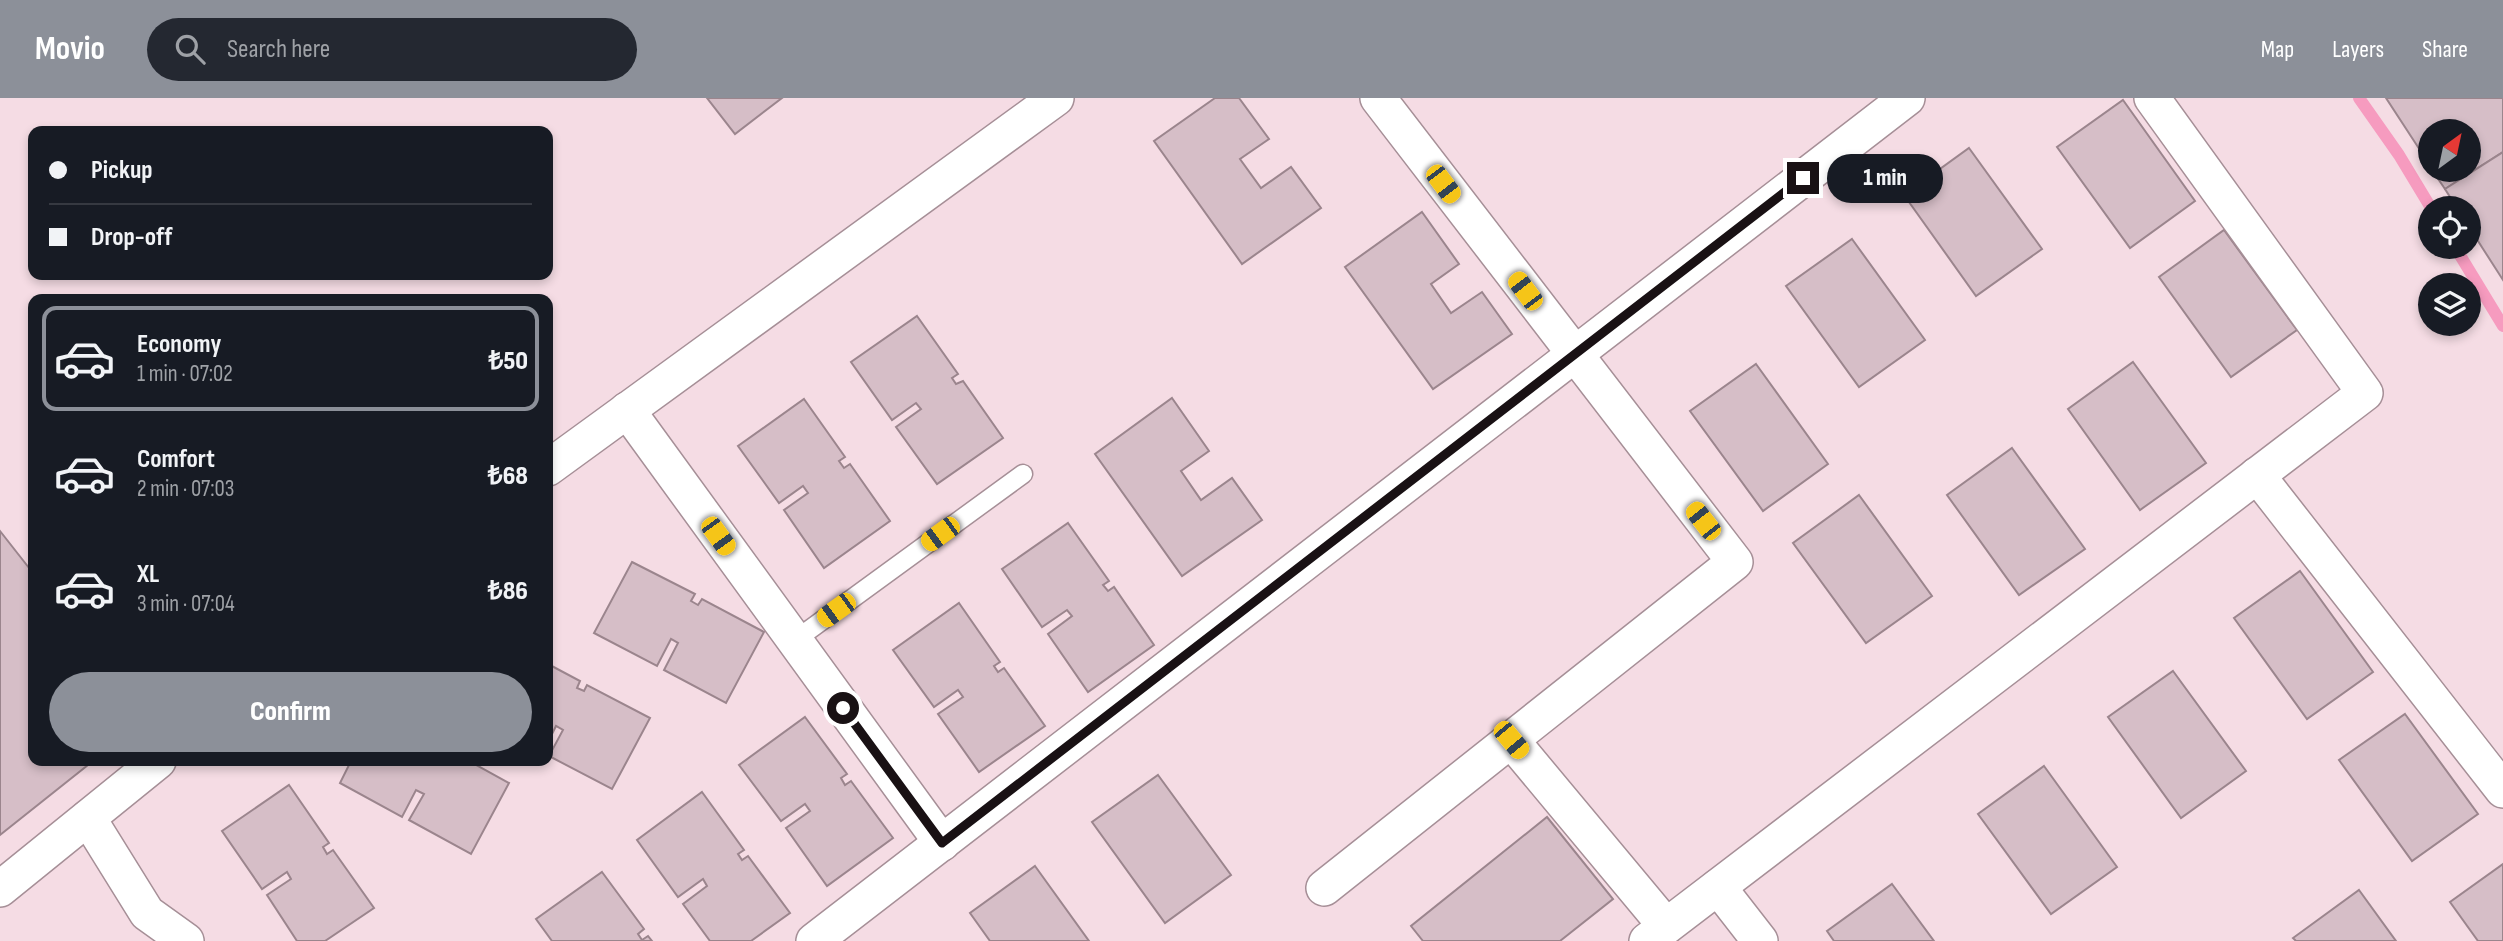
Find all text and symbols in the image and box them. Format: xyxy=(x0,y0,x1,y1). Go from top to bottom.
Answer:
search box xyxy=(147,18,637,81)
text: Movio xyxy=(35,29,105,69)
icon: search xyxy=(171,30,209,68)
text: Search here xyxy=(227,34,330,65)
text: Map xyxy=(2261,35,2294,64)
text: Layers xyxy=(2332,35,2384,64)
text: Share xyxy=(2422,35,2468,64)
north arrow xyxy=(2418,119,2482,182)
map controls xyxy=(2418,119,2481,336)
callout: 1 min xyxy=(1828,154,1943,202)
text: Pickup xyxy=(91,155,153,186)
car xyxy=(1422,161,1465,207)
route end xyxy=(1787,162,1819,194)
text: 1 min xyxy=(1863,164,1907,192)
button: locate xyxy=(2418,196,2481,259)
text: Drop-off xyxy=(91,222,172,253)
car xyxy=(1504,268,1547,314)
button: layers xyxy=(2418,273,2481,336)
icon: car xyxy=(53,327,116,390)
text: Economy xyxy=(137,329,221,360)
text: ₺50 xyxy=(489,346,528,377)
text: 1 min · 07:02 xyxy=(137,360,233,388)
icon: car xyxy=(53,442,116,505)
text: Comfort xyxy=(137,444,215,475)
text: ₺68 xyxy=(488,461,528,492)
text: 2 min · 07:03 xyxy=(137,475,234,503)
car xyxy=(1682,498,1725,544)
car xyxy=(698,513,739,559)
car xyxy=(917,513,964,555)
icon: car xyxy=(53,557,116,620)
text: XL xyxy=(137,559,159,590)
text: ₺86 xyxy=(488,576,528,607)
car xyxy=(813,589,860,631)
text: 3 min · 07:04 xyxy=(137,590,235,618)
button: Confirm xyxy=(49,672,532,752)
route start xyxy=(827,692,859,724)
car xyxy=(1490,717,1533,763)

